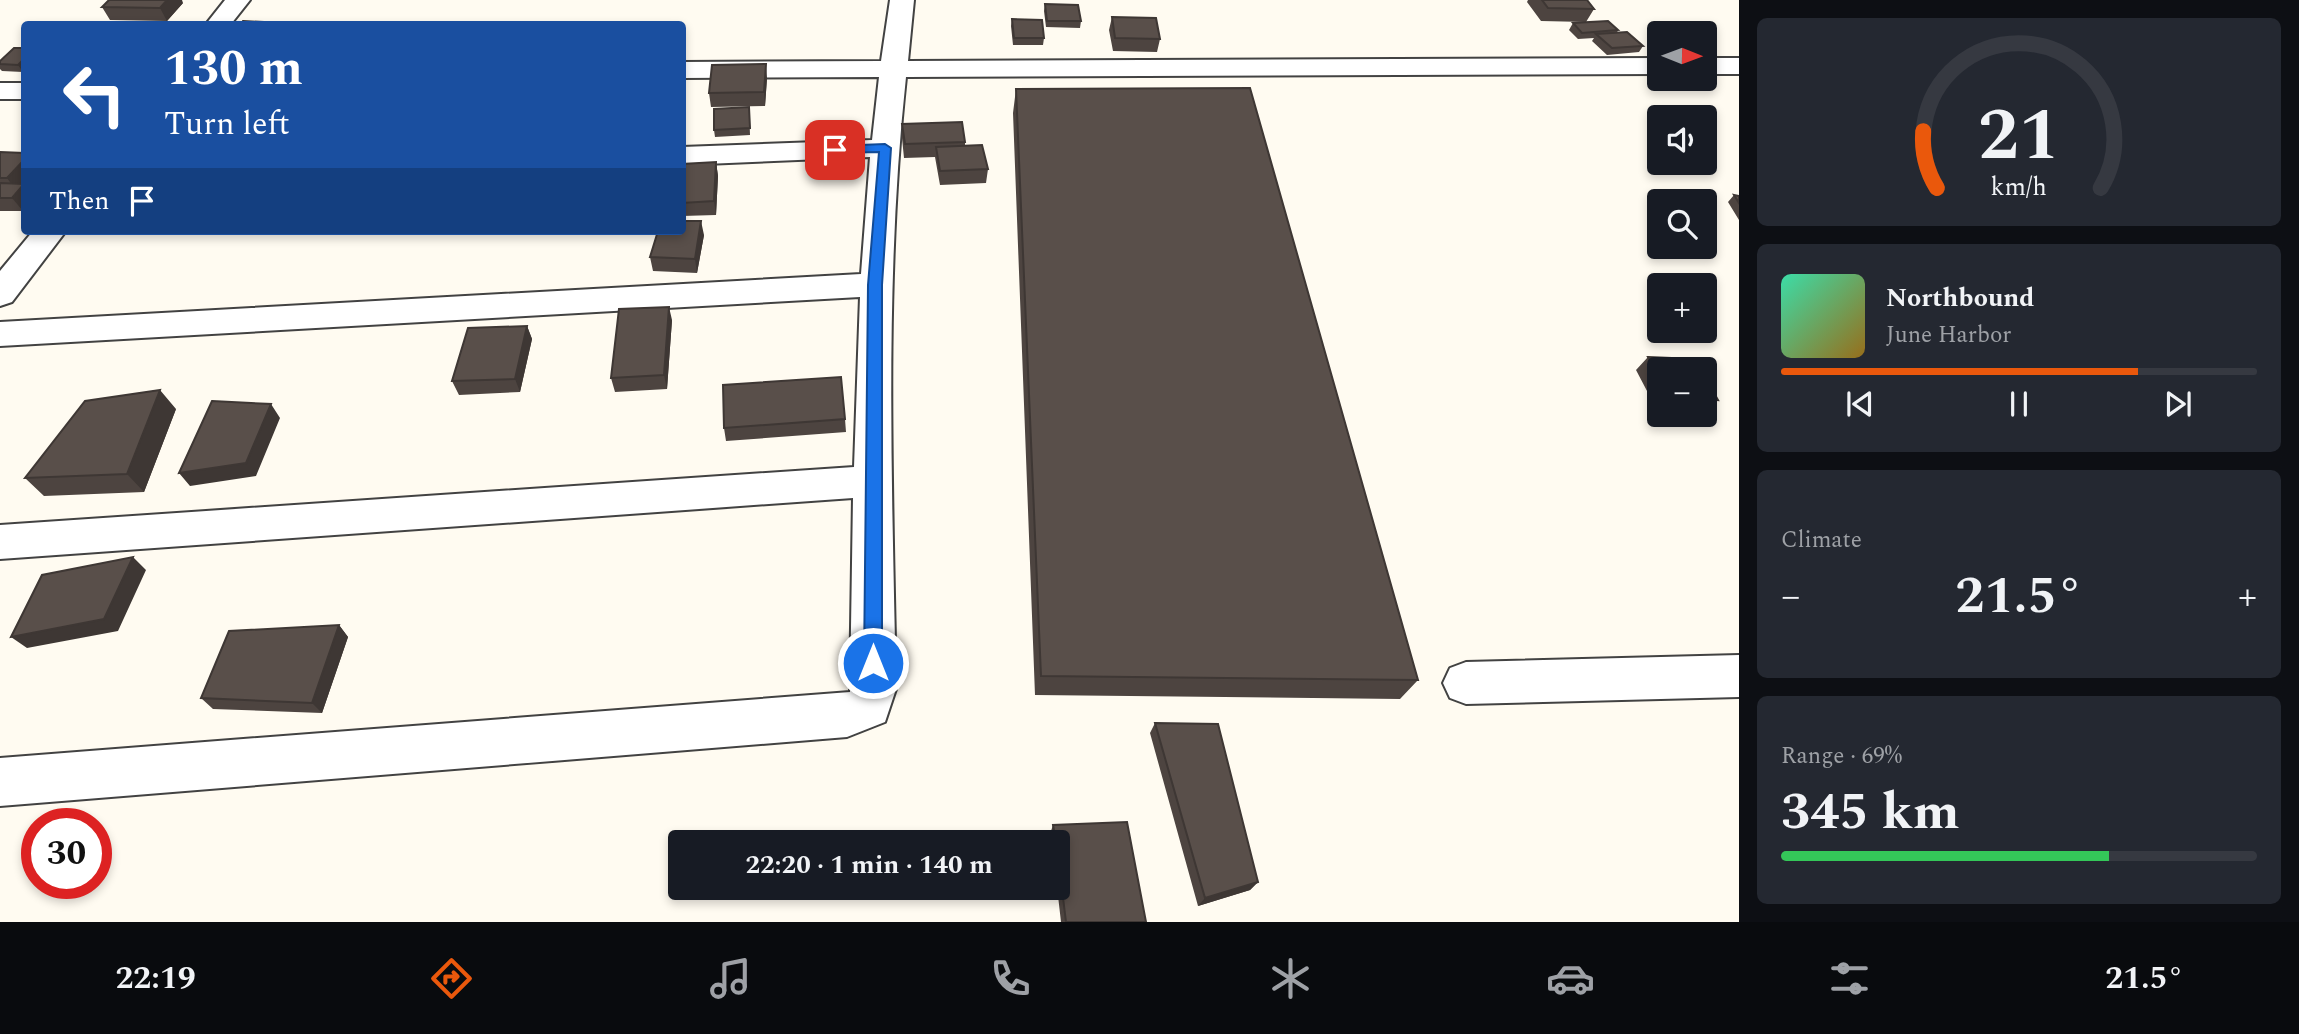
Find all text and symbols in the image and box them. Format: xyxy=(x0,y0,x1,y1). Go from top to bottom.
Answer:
north arrow xyxy=(1647,21,1717,91)
map controls xyxy=(1647,21,1717,427)
text: 130 m xyxy=(164,32,303,107)
icon: left xyxy=(49,49,140,140)
text: 21 xyxy=(1978,81,2060,192)
text: Turn left xyxy=(164,100,290,149)
button: sound xyxy=(1647,105,1717,175)
pin xyxy=(805,120,865,180)
icon: arrive xyxy=(816,131,854,169)
text: km/h xyxy=(1991,169,2047,207)
text: Then xyxy=(49,181,109,221)
icon: arrive xyxy=(123,182,161,220)
button: search xyxy=(1647,189,1717,259)
button: + xyxy=(1647,273,1717,343)
text: Northbound xyxy=(1886,278,2034,318)
text: June Harbor xyxy=(1886,318,2011,353)
button: − xyxy=(1647,357,1717,427)
icon: previous xyxy=(1841,385,1879,423)
icon: pause xyxy=(2000,385,2038,423)
icon: next xyxy=(2159,385,2197,423)
text: Climate xyxy=(1781,523,1862,558)
text: 21.5° xyxy=(1955,557,2083,636)
text: − xyxy=(1781,568,1800,626)
text: + xyxy=(2238,568,2257,626)
position arrow xyxy=(836,626,910,700)
text: Range · 69% xyxy=(1781,739,1902,774)
text: 345 km xyxy=(1781,773,1960,852)
speed limit sign: 30 xyxy=(21,808,112,899)
text: 22:20 · 1 min · 140 m xyxy=(745,845,993,885)
text: 22:19 xyxy=(115,954,196,1003)
icon: directions xyxy=(427,954,476,1003)
icon: music xyxy=(706,954,755,1003)
icon: phone xyxy=(986,954,1035,1003)
icon: climate xyxy=(1266,954,1315,1003)
icon: car xyxy=(1546,954,1595,1003)
icon: filters xyxy=(1825,954,1874,1003)
text: 21.5° xyxy=(2105,954,2184,1003)

